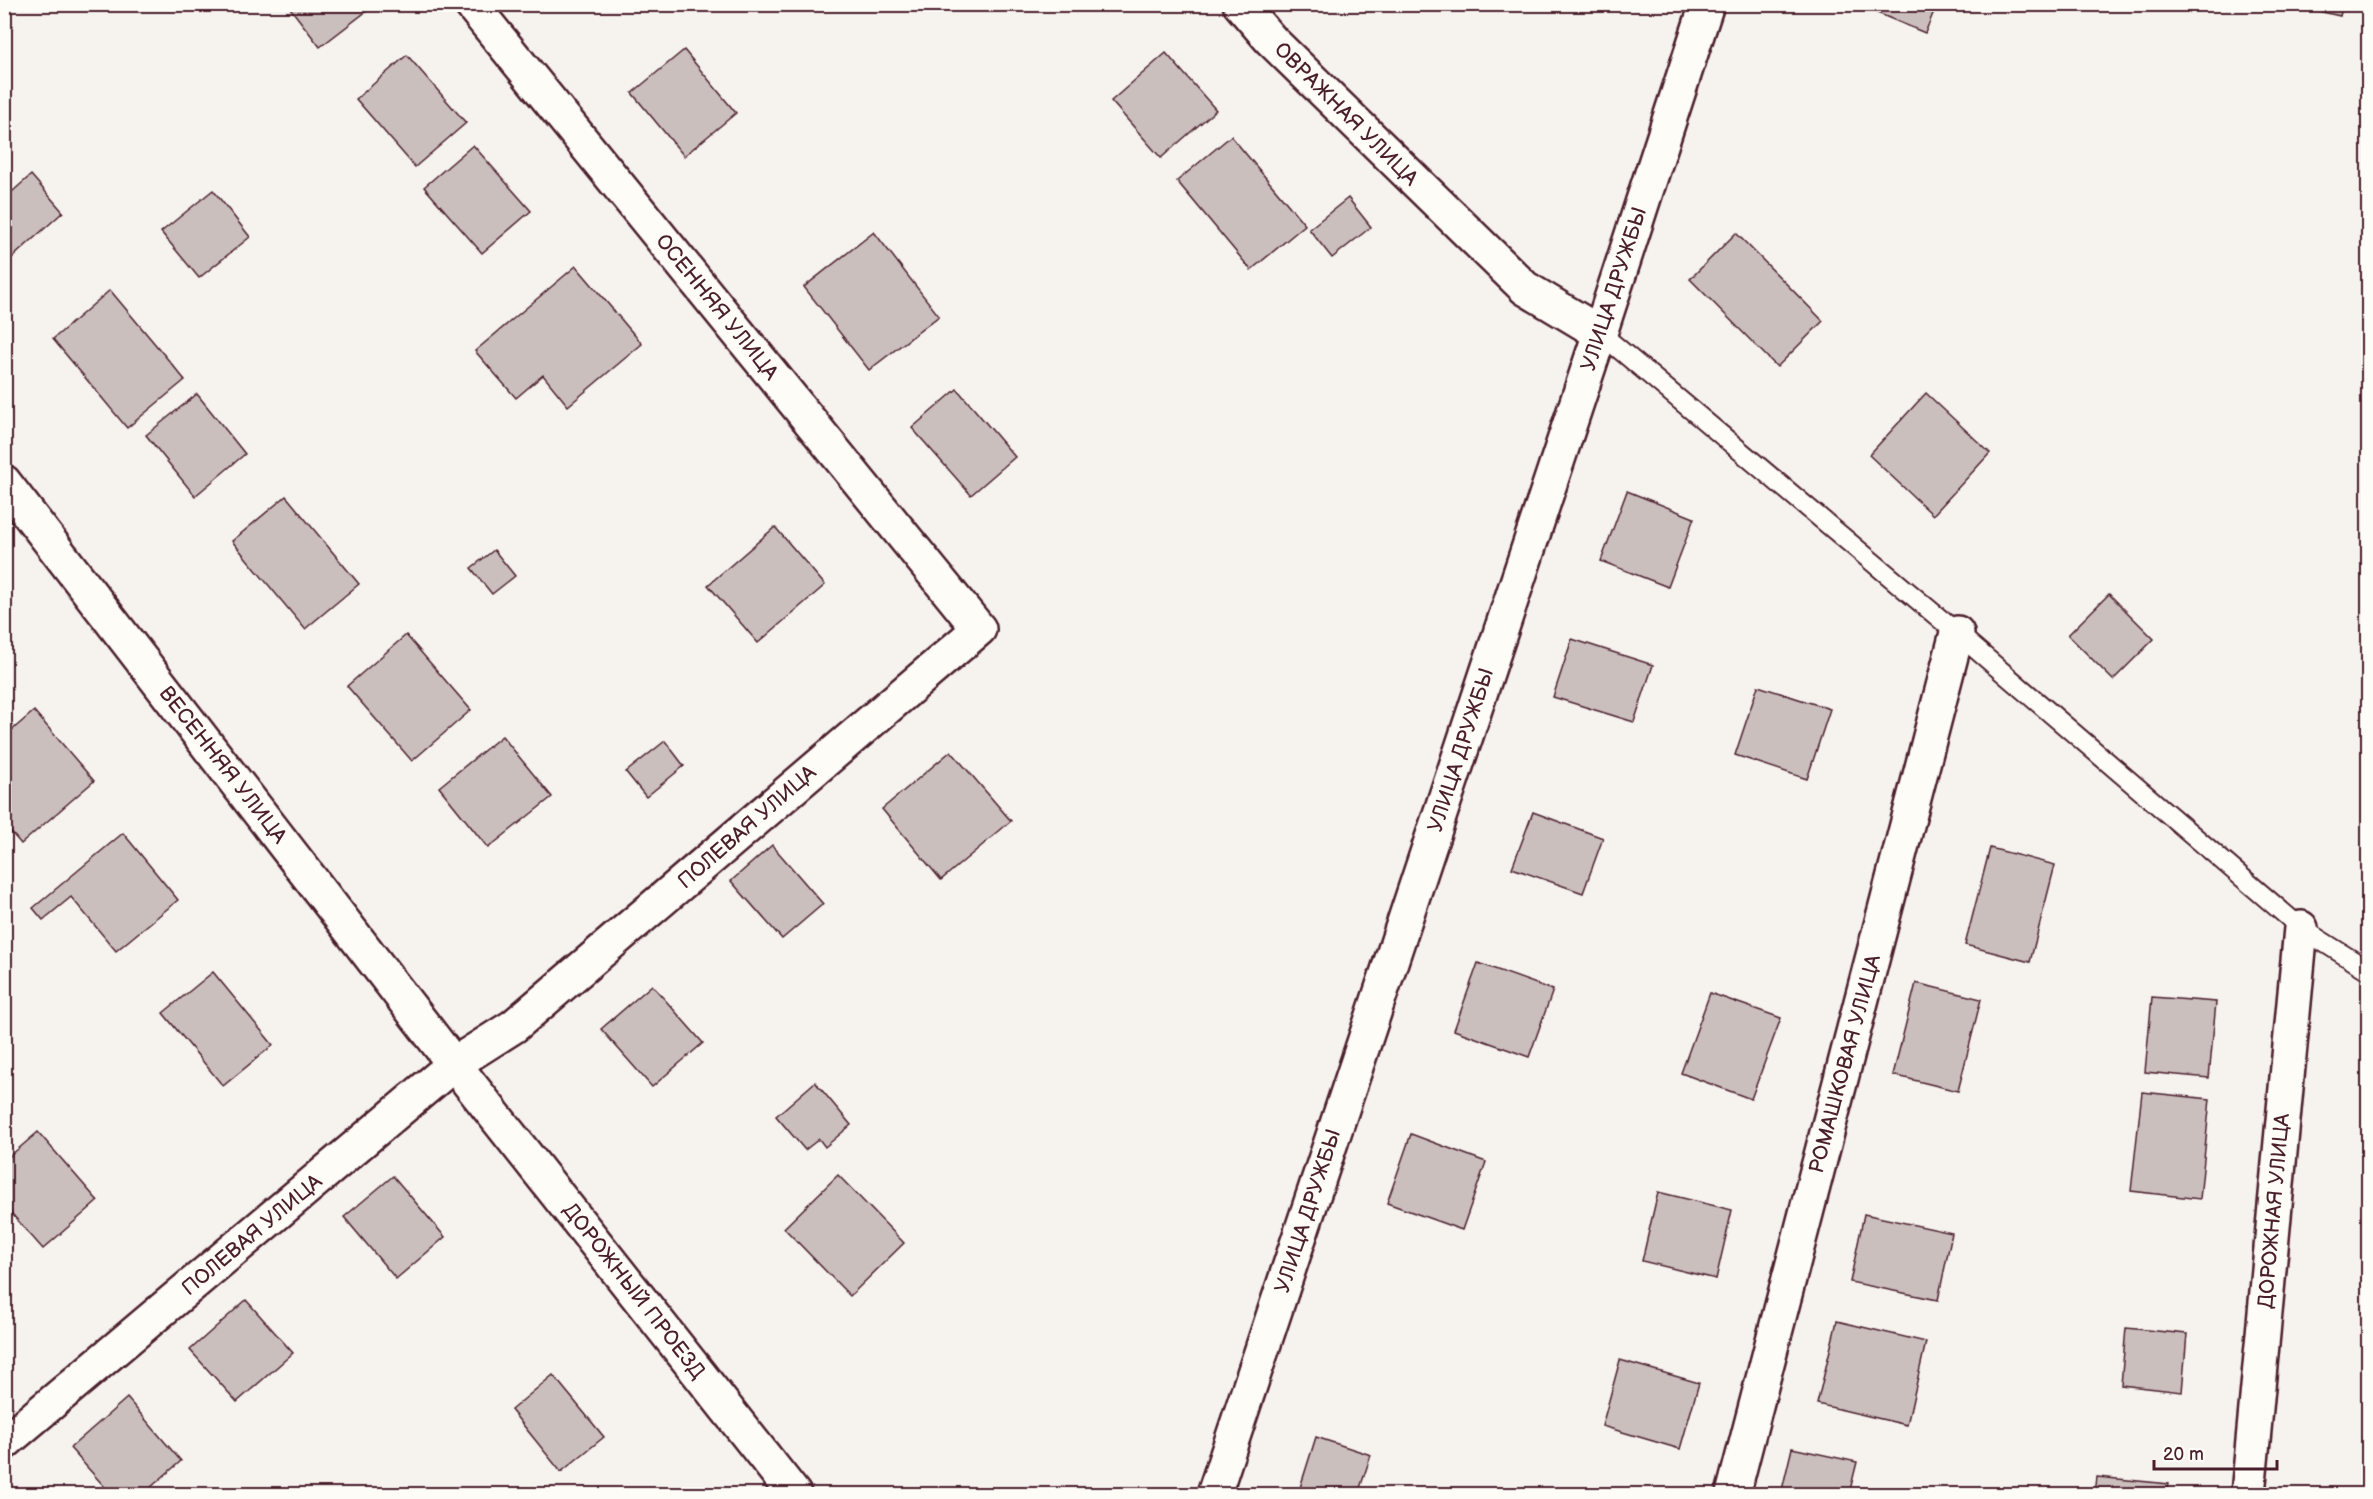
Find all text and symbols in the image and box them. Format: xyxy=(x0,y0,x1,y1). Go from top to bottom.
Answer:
street label: ОВРАЖНАЯ УЛИЦА xyxy=(1269,37,1423,191)
street label: УЛИЦА ДРУЖБЫ xyxy=(1576,204,1652,374)
street label: ОСЕННЯЯ УЛИЦА xyxy=(650,229,784,385)
street label: УЛИЦА ДРУЖБЫ xyxy=(1423,665,1499,835)
street label: ВЕСЕННЯЯ УЛИЦА xyxy=(154,681,292,849)
street label: ПОЛЕВАЯ УЛИЦА xyxy=(673,760,822,894)
street label: РОМАШКОВАЯ УЛИЦА xyxy=(1804,952,1886,1176)
street label: ДОРОЖНАЯ УЛИЦА xyxy=(2253,1112,2295,1310)
street label: УЛИЦА ДРУЖБЫ xyxy=(1270,1126,1346,1296)
street label: ПОЛЕВАЯ УЛИЦА xyxy=(177,1169,327,1301)
street label: ДОРОЖНЫЙ ПРОЕЗД xyxy=(558,1198,710,1384)
scale bar xyxy=(2154,1433,2277,1471)
text: 20 m xyxy=(2163,1444,2204,1465)

